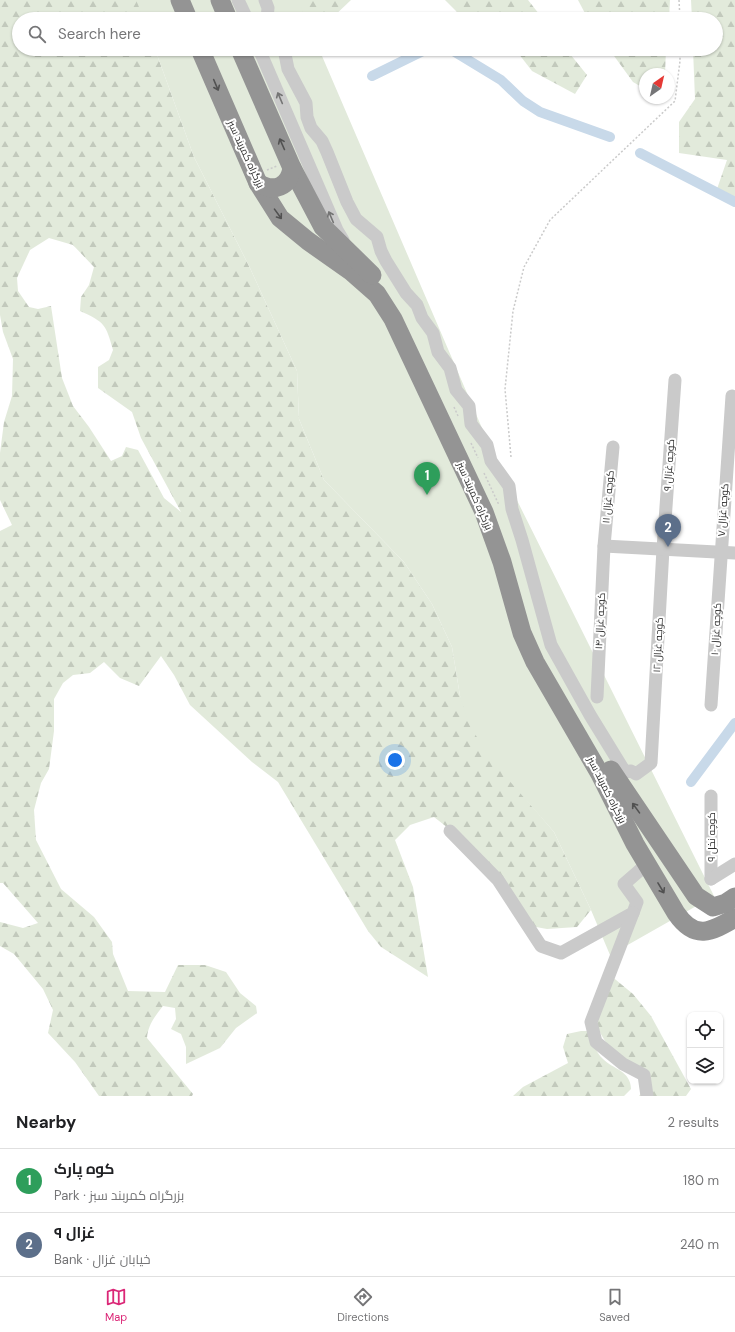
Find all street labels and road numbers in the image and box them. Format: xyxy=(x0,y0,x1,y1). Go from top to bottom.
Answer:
street label: بزرگراه کمربند سبز xyxy=(224,117,267,190)
street label: کوچه غزال ۹ xyxy=(661,439,677,491)
street label: بزرگراه کمربند سبز xyxy=(454,459,496,532)
street label: کوچه غزال ۱۱ xyxy=(599,470,617,524)
street label: کوچه غزال ۷ xyxy=(715,483,731,537)
street label: کوچه غزال ۱۴ xyxy=(592,592,608,650)
street label: کوچه غزال ۱۰ xyxy=(708,602,724,656)
street label: کوچه غزال ۱۲ xyxy=(650,617,666,673)
street label: بزرگراه کمربند سبز xyxy=(584,754,629,826)
street label: کوچه نخل ۹ xyxy=(705,812,718,862)

